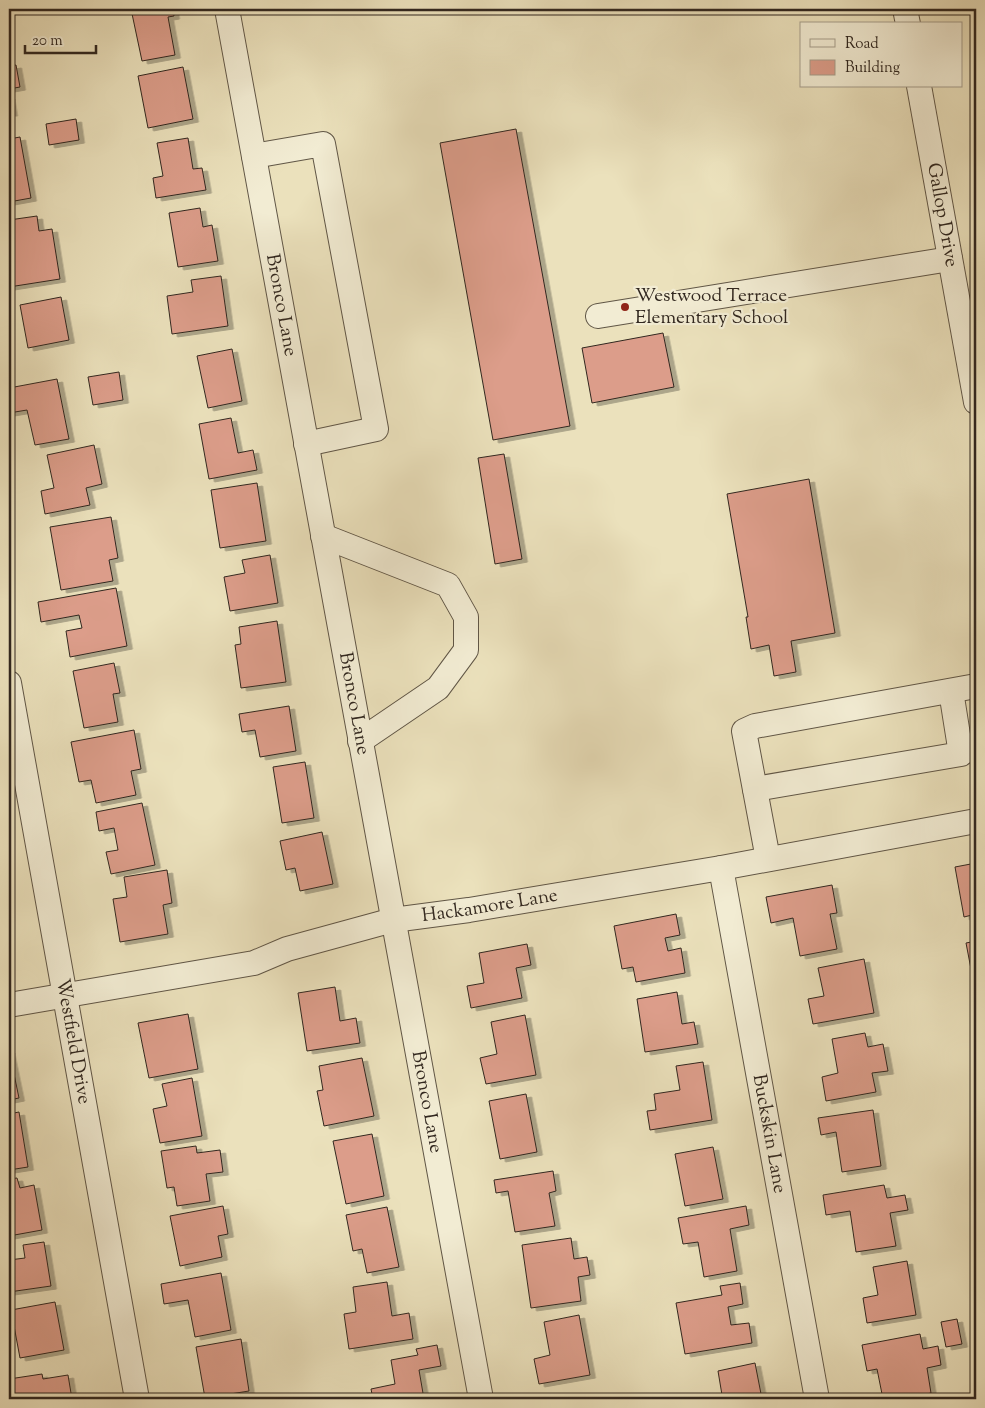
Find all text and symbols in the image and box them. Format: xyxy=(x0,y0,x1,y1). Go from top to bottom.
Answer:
scale bar xyxy=(25,22,96,54)
legend xyxy=(800,22,962,88)
text: 20 m xyxy=(32,31,63,52)
text: Road xyxy=(845,34,879,55)
text: Building xyxy=(845,58,900,79)
street label: Gallop Drive xyxy=(920,161,965,269)
street label: Bronco Lane xyxy=(258,252,304,359)
place label: Westwood Terrace Elementary School xyxy=(635,283,788,332)
marker: Westwood Terrace Elementary School xyxy=(619,301,631,313)
street label: Bronco Lane xyxy=(331,650,377,757)
street label: Hackamore Lane xyxy=(420,882,560,930)
street label: Westfield Drive xyxy=(49,977,98,1106)
street label: Bronco Lane xyxy=(404,1048,449,1156)
street label: Buckskin Lane xyxy=(745,1072,793,1196)

